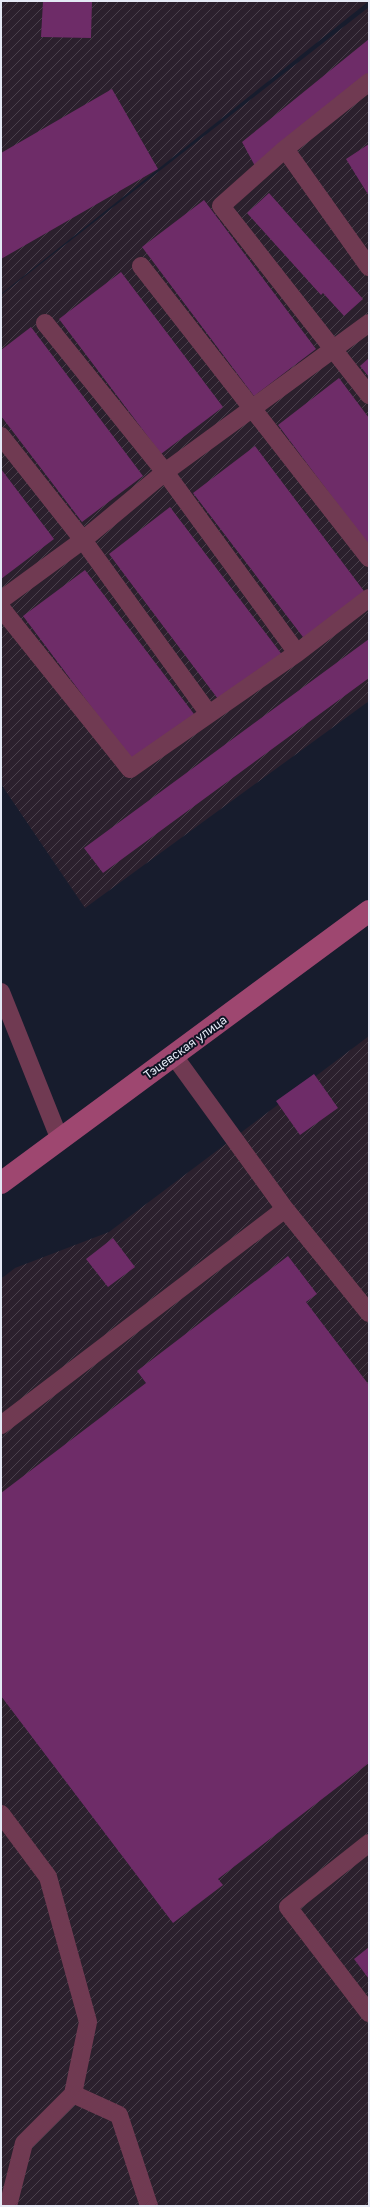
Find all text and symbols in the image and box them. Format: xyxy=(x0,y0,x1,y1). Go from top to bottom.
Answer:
street label: Тэцевская улица xyxy=(140,1012,230,1082)

